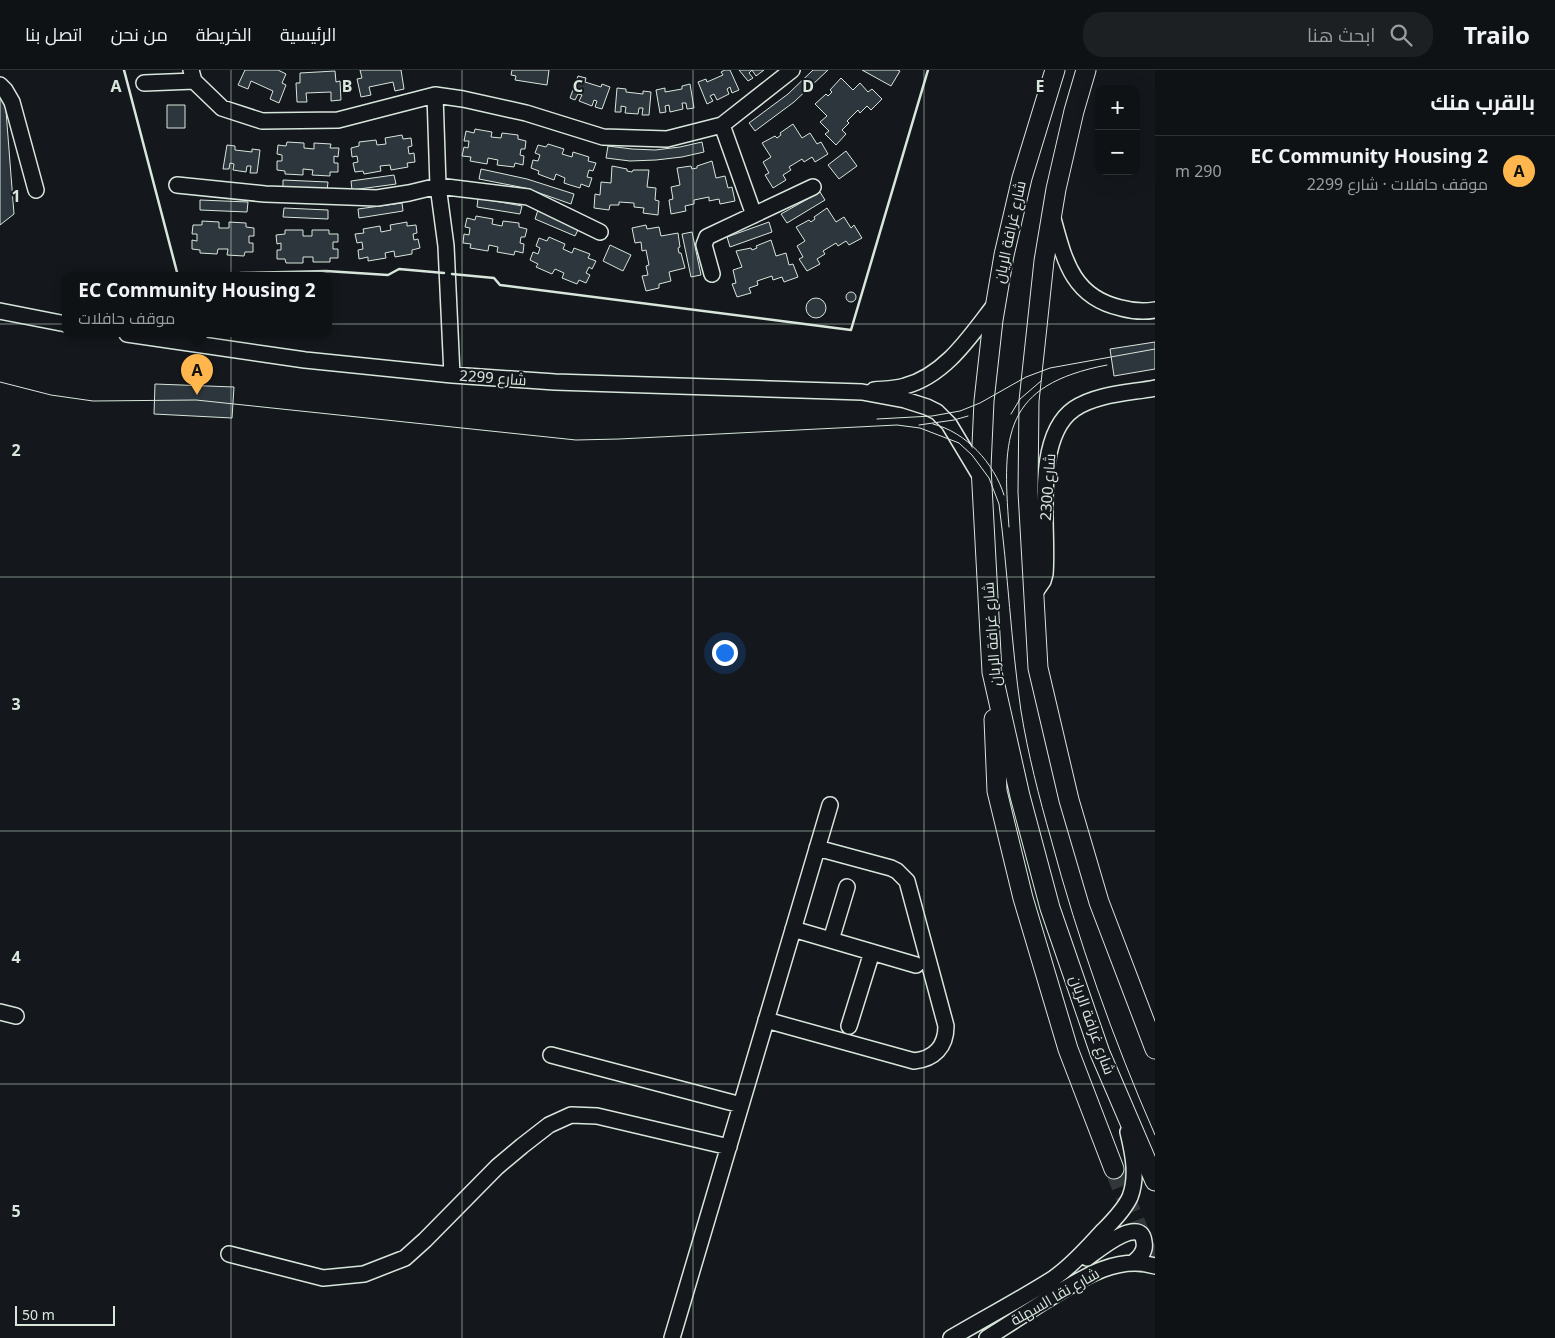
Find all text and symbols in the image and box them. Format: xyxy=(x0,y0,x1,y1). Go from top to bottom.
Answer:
search box xyxy=(1083,12,1433,57)
text: Trailo xyxy=(1463,18,1530,51)
icon: search xyxy=(1387,21,1415,49)
text: اتصل بنا xyxy=(25,22,83,46)
text: من نحن xyxy=(111,22,168,46)
text: الخريطة xyxy=(196,22,252,46)
text: الرئيسية xyxy=(280,22,336,46)
text: ابحث هنا xyxy=(1307,22,1375,48)
text: A xyxy=(110,75,122,97)
text: B xyxy=(342,75,352,97)
text: C xyxy=(573,75,583,97)
text: D xyxy=(802,75,814,97)
text: E xyxy=(1036,75,1045,97)
map controls xyxy=(1095,85,1140,175)
button: + xyxy=(1095,85,1140,130)
text: بالقرب منك xyxy=(1430,88,1535,116)
button: − xyxy=(1095,130,1140,175)
text: EC Community Housing 2 xyxy=(1251,143,1488,169)
text: 290 m xyxy=(1175,160,1222,182)
text: A xyxy=(1513,160,1525,182)
text: موقف حافلات · شارع 2299 xyxy=(1307,173,1488,195)
street label: شارع غرافة الريان xyxy=(988,179,1032,285)
text: 1 xyxy=(11,185,21,207)
popup xyxy=(62,272,332,337)
text: EC Community Housing 2 xyxy=(78,277,316,303)
text: موقف حافلات xyxy=(78,307,175,329)
pin: A xyxy=(181,354,213,395)
street label: شارع 2299 xyxy=(459,365,527,391)
text: 2 xyxy=(11,439,21,461)
street label: شارع 2300 xyxy=(1035,453,1061,521)
street label: شارع غرافة الريان xyxy=(977,581,1007,687)
your location xyxy=(712,640,738,666)
text: 3 xyxy=(11,693,21,715)
text: 4 xyxy=(11,946,21,968)
street label: شارع غرافة الريان xyxy=(1064,972,1120,1078)
text: 5 xyxy=(11,1200,21,1222)
street label: شارع نقا السهلة xyxy=(1007,1263,1103,1331)
scale bar xyxy=(15,1303,115,1326)
text: 50 m xyxy=(22,1305,55,1324)

